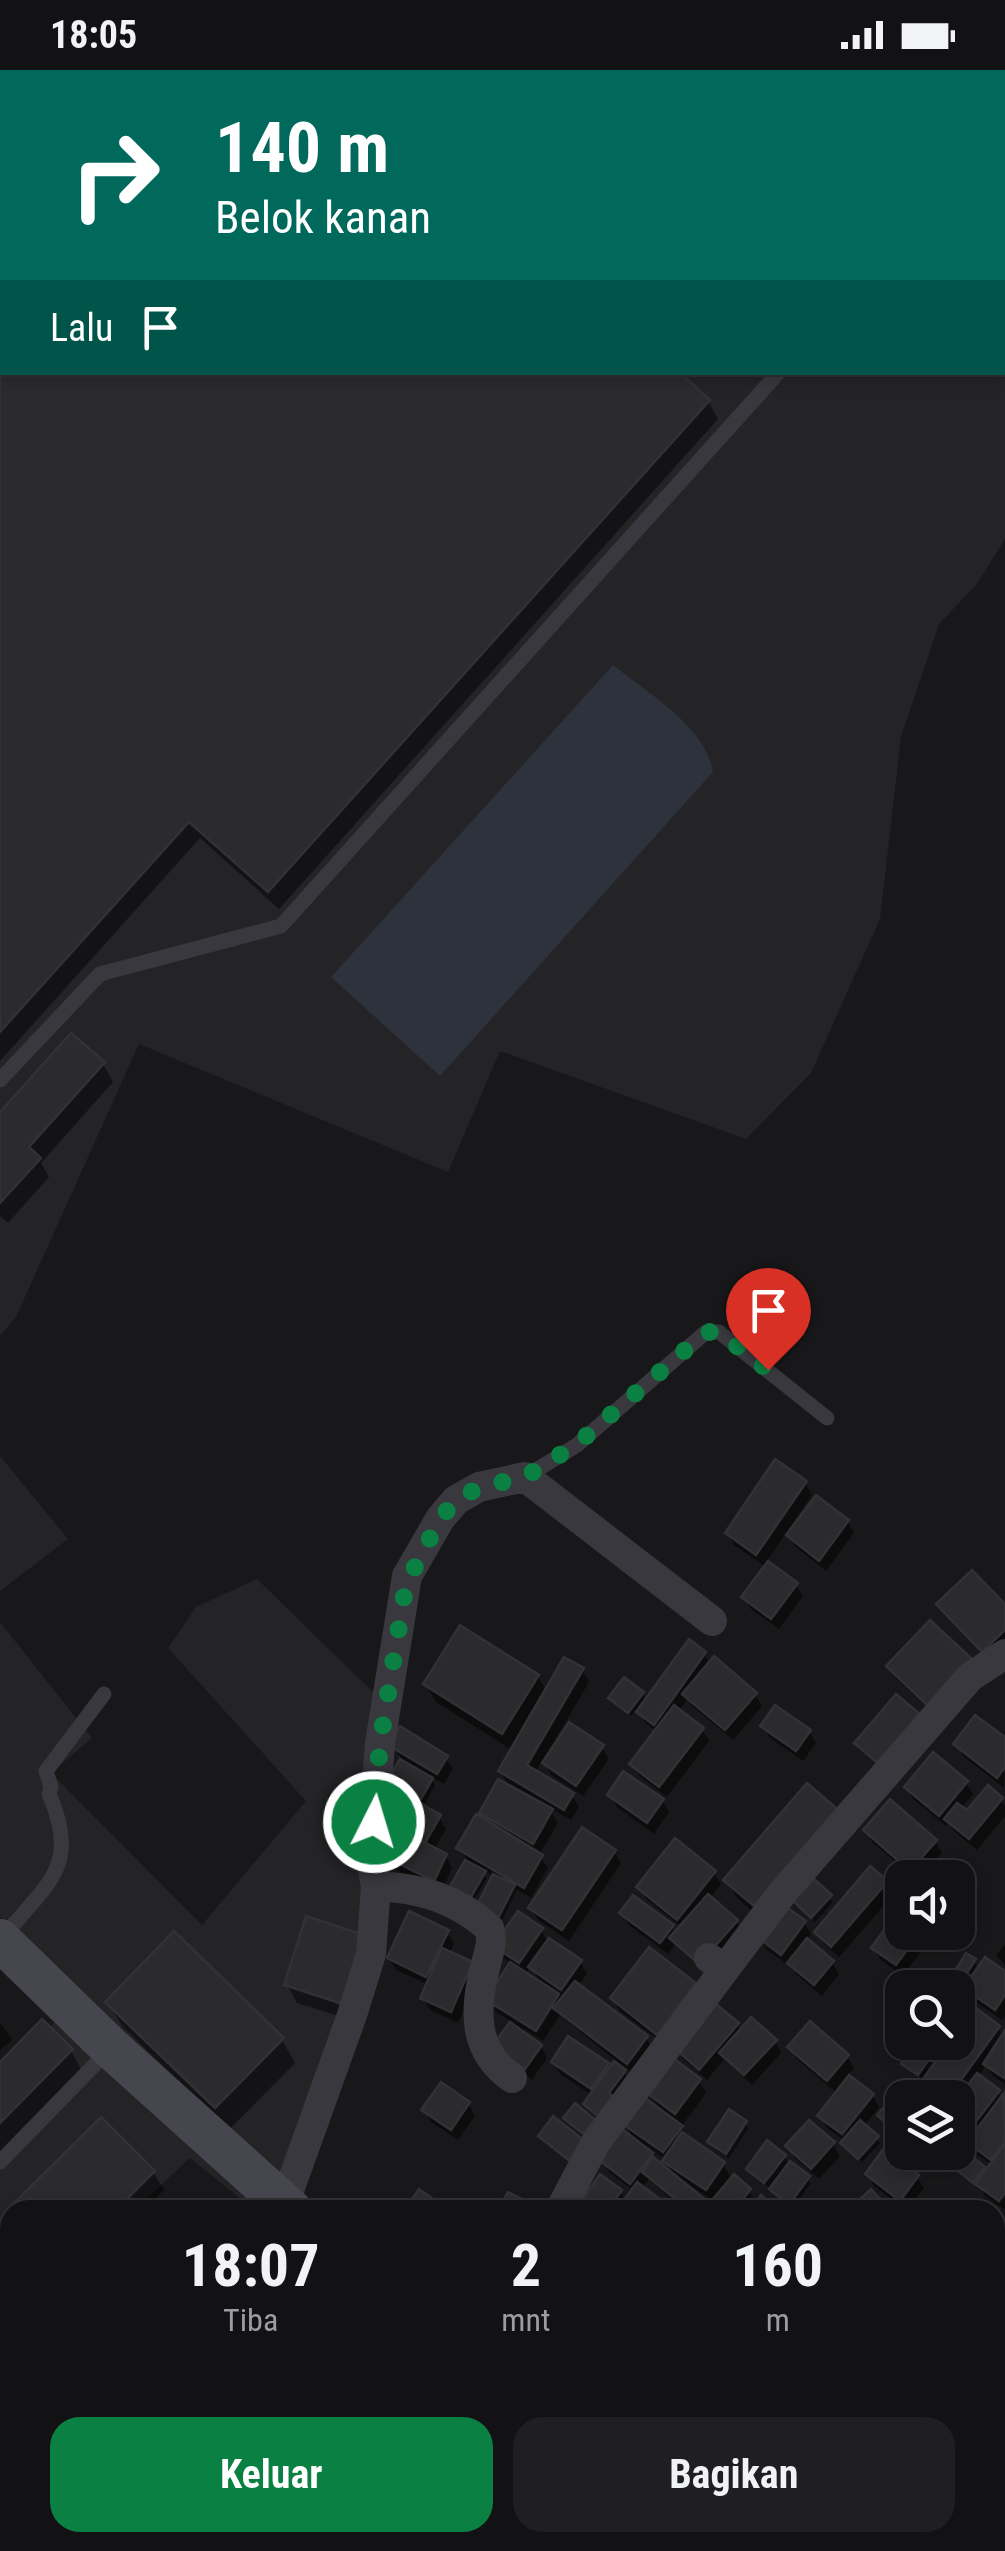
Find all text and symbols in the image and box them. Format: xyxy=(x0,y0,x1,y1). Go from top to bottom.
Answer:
text: 18:05 xyxy=(50,13,137,57)
text: 140 m xyxy=(215,107,389,189)
icon: right xyxy=(50,110,180,240)
text: Belok kanan xyxy=(215,191,431,244)
icon: arrive xyxy=(133,300,188,355)
text: Lalu xyxy=(50,306,113,350)
pin xyxy=(726,1268,811,1371)
icon: arrive xyxy=(741,1283,796,1338)
position arrow xyxy=(322,1770,426,1874)
map controls xyxy=(885,1860,975,2170)
button: sound xyxy=(885,1860,975,1950)
button: search xyxy=(885,1970,975,2060)
button: layers xyxy=(885,2080,975,2170)
text: 18:07 xyxy=(182,2230,320,2301)
text: 2 xyxy=(511,2230,541,2301)
text: 160 xyxy=(732,2230,823,2301)
text: Tiba xyxy=(223,2301,278,2339)
text: mnt xyxy=(501,2301,550,2339)
text: m xyxy=(766,2301,790,2339)
button: Keluar xyxy=(50,2417,493,2532)
button: Bagikan xyxy=(513,2417,955,2532)

